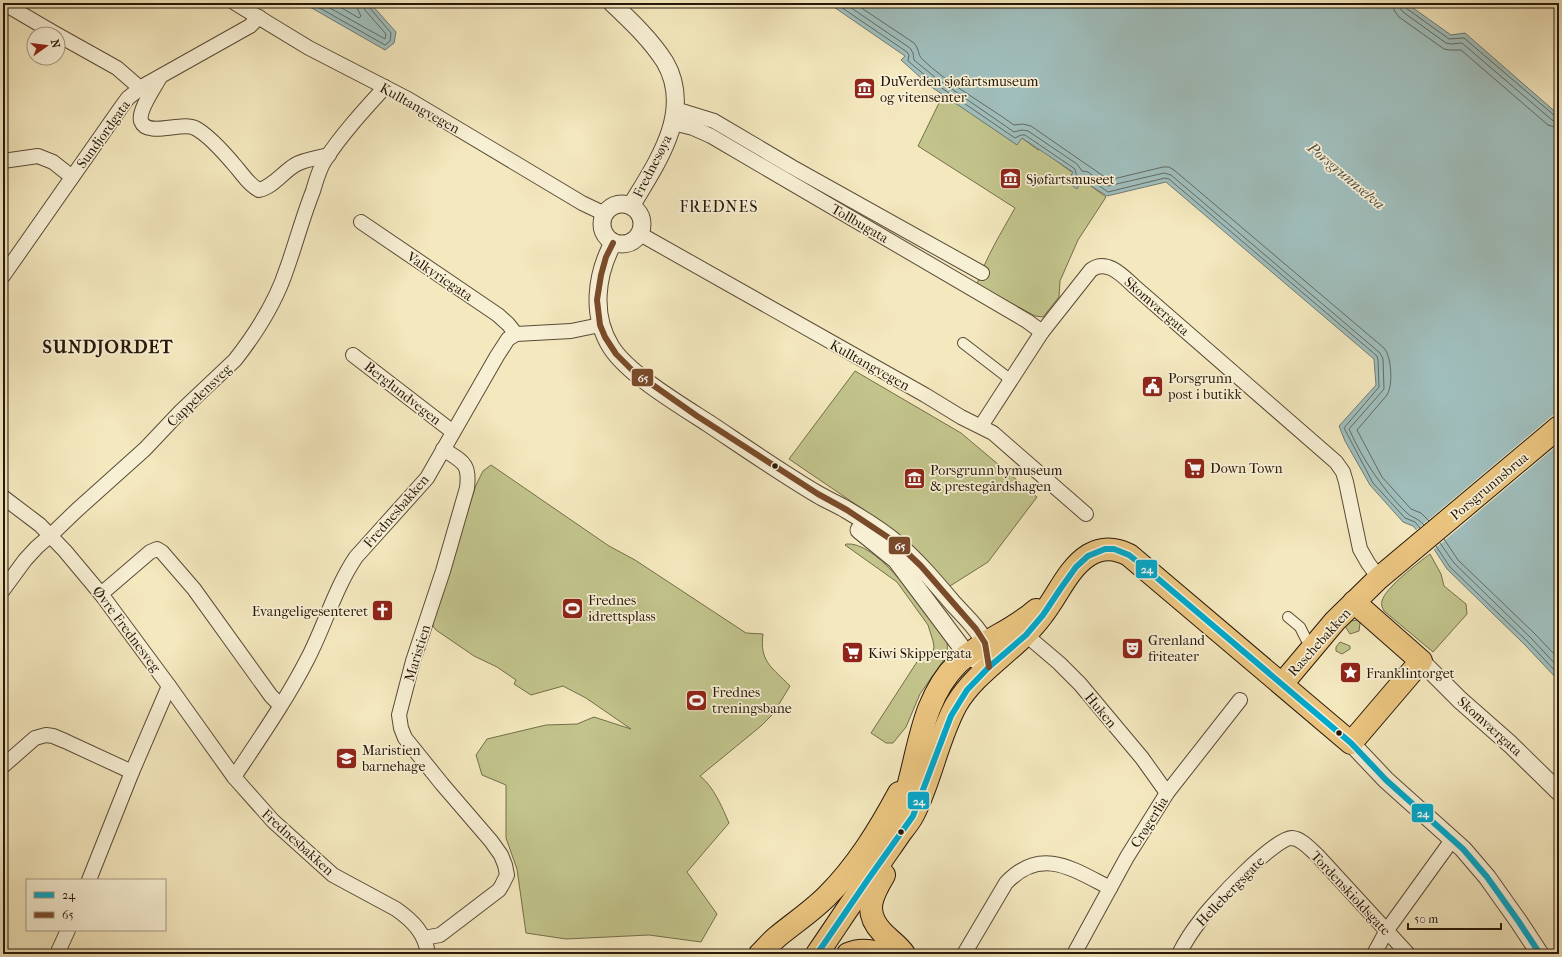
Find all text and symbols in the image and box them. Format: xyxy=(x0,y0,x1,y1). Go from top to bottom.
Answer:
north arrow xyxy=(26,26,66,66)
text: N xyxy=(48,38,63,50)
place label: DuVerden sjøfartsmuseum og vitensenter xyxy=(880,73,1039,106)
museum icon: DuVerden sjøfartsmuseum og vitensenter xyxy=(851,76,877,102)
street label: Kulltangvegen xyxy=(377,79,463,137)
street label: Sundjordgata xyxy=(73,96,134,172)
street label: Frednesøya xyxy=(629,131,676,201)
water label: Porsgrunnselva xyxy=(1303,138,1388,214)
museum icon: Sjøfartsmuseet xyxy=(997,166,1023,192)
place label: Sjøfartsmuseet xyxy=(1026,171,1115,188)
district label: FREDNES xyxy=(679,197,759,216)
street label: Tollbugata xyxy=(828,200,892,247)
street label: Valkyriegata xyxy=(403,248,476,305)
street label: Skomværgata xyxy=(1121,273,1193,340)
street label: Kulltangvegen xyxy=(827,336,913,394)
district label: SUNDJORDET xyxy=(43,337,173,358)
street label: Berglundvegen xyxy=(361,358,445,429)
street label: Cappelensveg xyxy=(164,360,236,430)
line badge: 65 xyxy=(631,368,654,387)
place label: Porsgrunn post i butikk xyxy=(1167,370,1242,403)
text: 65 xyxy=(638,372,649,385)
public building icon: Porsgrunn post i butikk xyxy=(1139,373,1165,399)
street label: Porsgrunnsbrua xyxy=(1447,448,1532,524)
supermarket icon: Down Town xyxy=(1181,455,1207,481)
place label: Down Town xyxy=(1210,460,1283,477)
unlabelled marker xyxy=(770,461,780,471)
place label: Porsgrunn bymuseum & prestegårdshagen xyxy=(930,462,1063,495)
museum icon: Porsgrunn bymuseum & prestegårdshagen xyxy=(902,465,928,491)
street label: Frednesbakken xyxy=(360,471,433,551)
line badge: 65 xyxy=(888,536,911,555)
text: 65 xyxy=(895,540,906,553)
line badge: 24 xyxy=(1135,559,1158,579)
text: 24 xyxy=(1141,563,1154,576)
street label: Øvre Frednesveg xyxy=(89,583,165,676)
place label: Frednes idrettsplass xyxy=(588,592,656,625)
sports icon: Frednes idrettsplass xyxy=(560,595,586,621)
church icon: Evangeligesenteret xyxy=(370,598,396,624)
place label: Evangeligesenteret xyxy=(252,603,368,620)
street label: Raschebakken xyxy=(1284,605,1354,680)
street label: Maristien xyxy=(401,623,434,684)
place label: Grenland friteater xyxy=(1148,632,1205,665)
theatre icon: Grenland friteater xyxy=(1119,635,1145,661)
supermarket icon: Kiwi Skippergata xyxy=(840,640,866,666)
place label: Kiwi Skippergata xyxy=(868,645,972,662)
place icon: Franklintorget xyxy=(1338,660,1364,686)
place label: Franklintorget xyxy=(1366,665,1455,682)
place label: Frednes treningsbane xyxy=(712,684,792,717)
sports icon: Frednes treningsbane xyxy=(683,687,709,713)
street label: Huken xyxy=(1081,689,1120,731)
street label: Skomværgata xyxy=(1454,693,1526,760)
unlabelled marker xyxy=(1334,728,1344,738)
place label: Maristien barnehage xyxy=(361,742,425,775)
school or university icon: Maristien barnehage xyxy=(333,745,359,771)
line badge: 24 xyxy=(907,791,930,810)
street label: Crøgerlia xyxy=(1127,793,1172,851)
text: 24 xyxy=(913,795,926,808)
line badge: 24 xyxy=(1411,803,1434,823)
street label: Frednesbakken xyxy=(258,806,337,879)
text: 24 xyxy=(1417,807,1430,820)
unlabelled marker xyxy=(896,827,906,837)
street label: Tordenskioldsgate xyxy=(1307,848,1394,939)
street label: Hellebergsgate xyxy=(1193,853,1268,930)
legend xyxy=(26,879,166,931)
text: 24 xyxy=(62,888,76,902)
scale bar xyxy=(1408,905,1501,931)
text: 65 xyxy=(62,908,74,922)
text: 50 m xyxy=(1414,912,1438,926)

